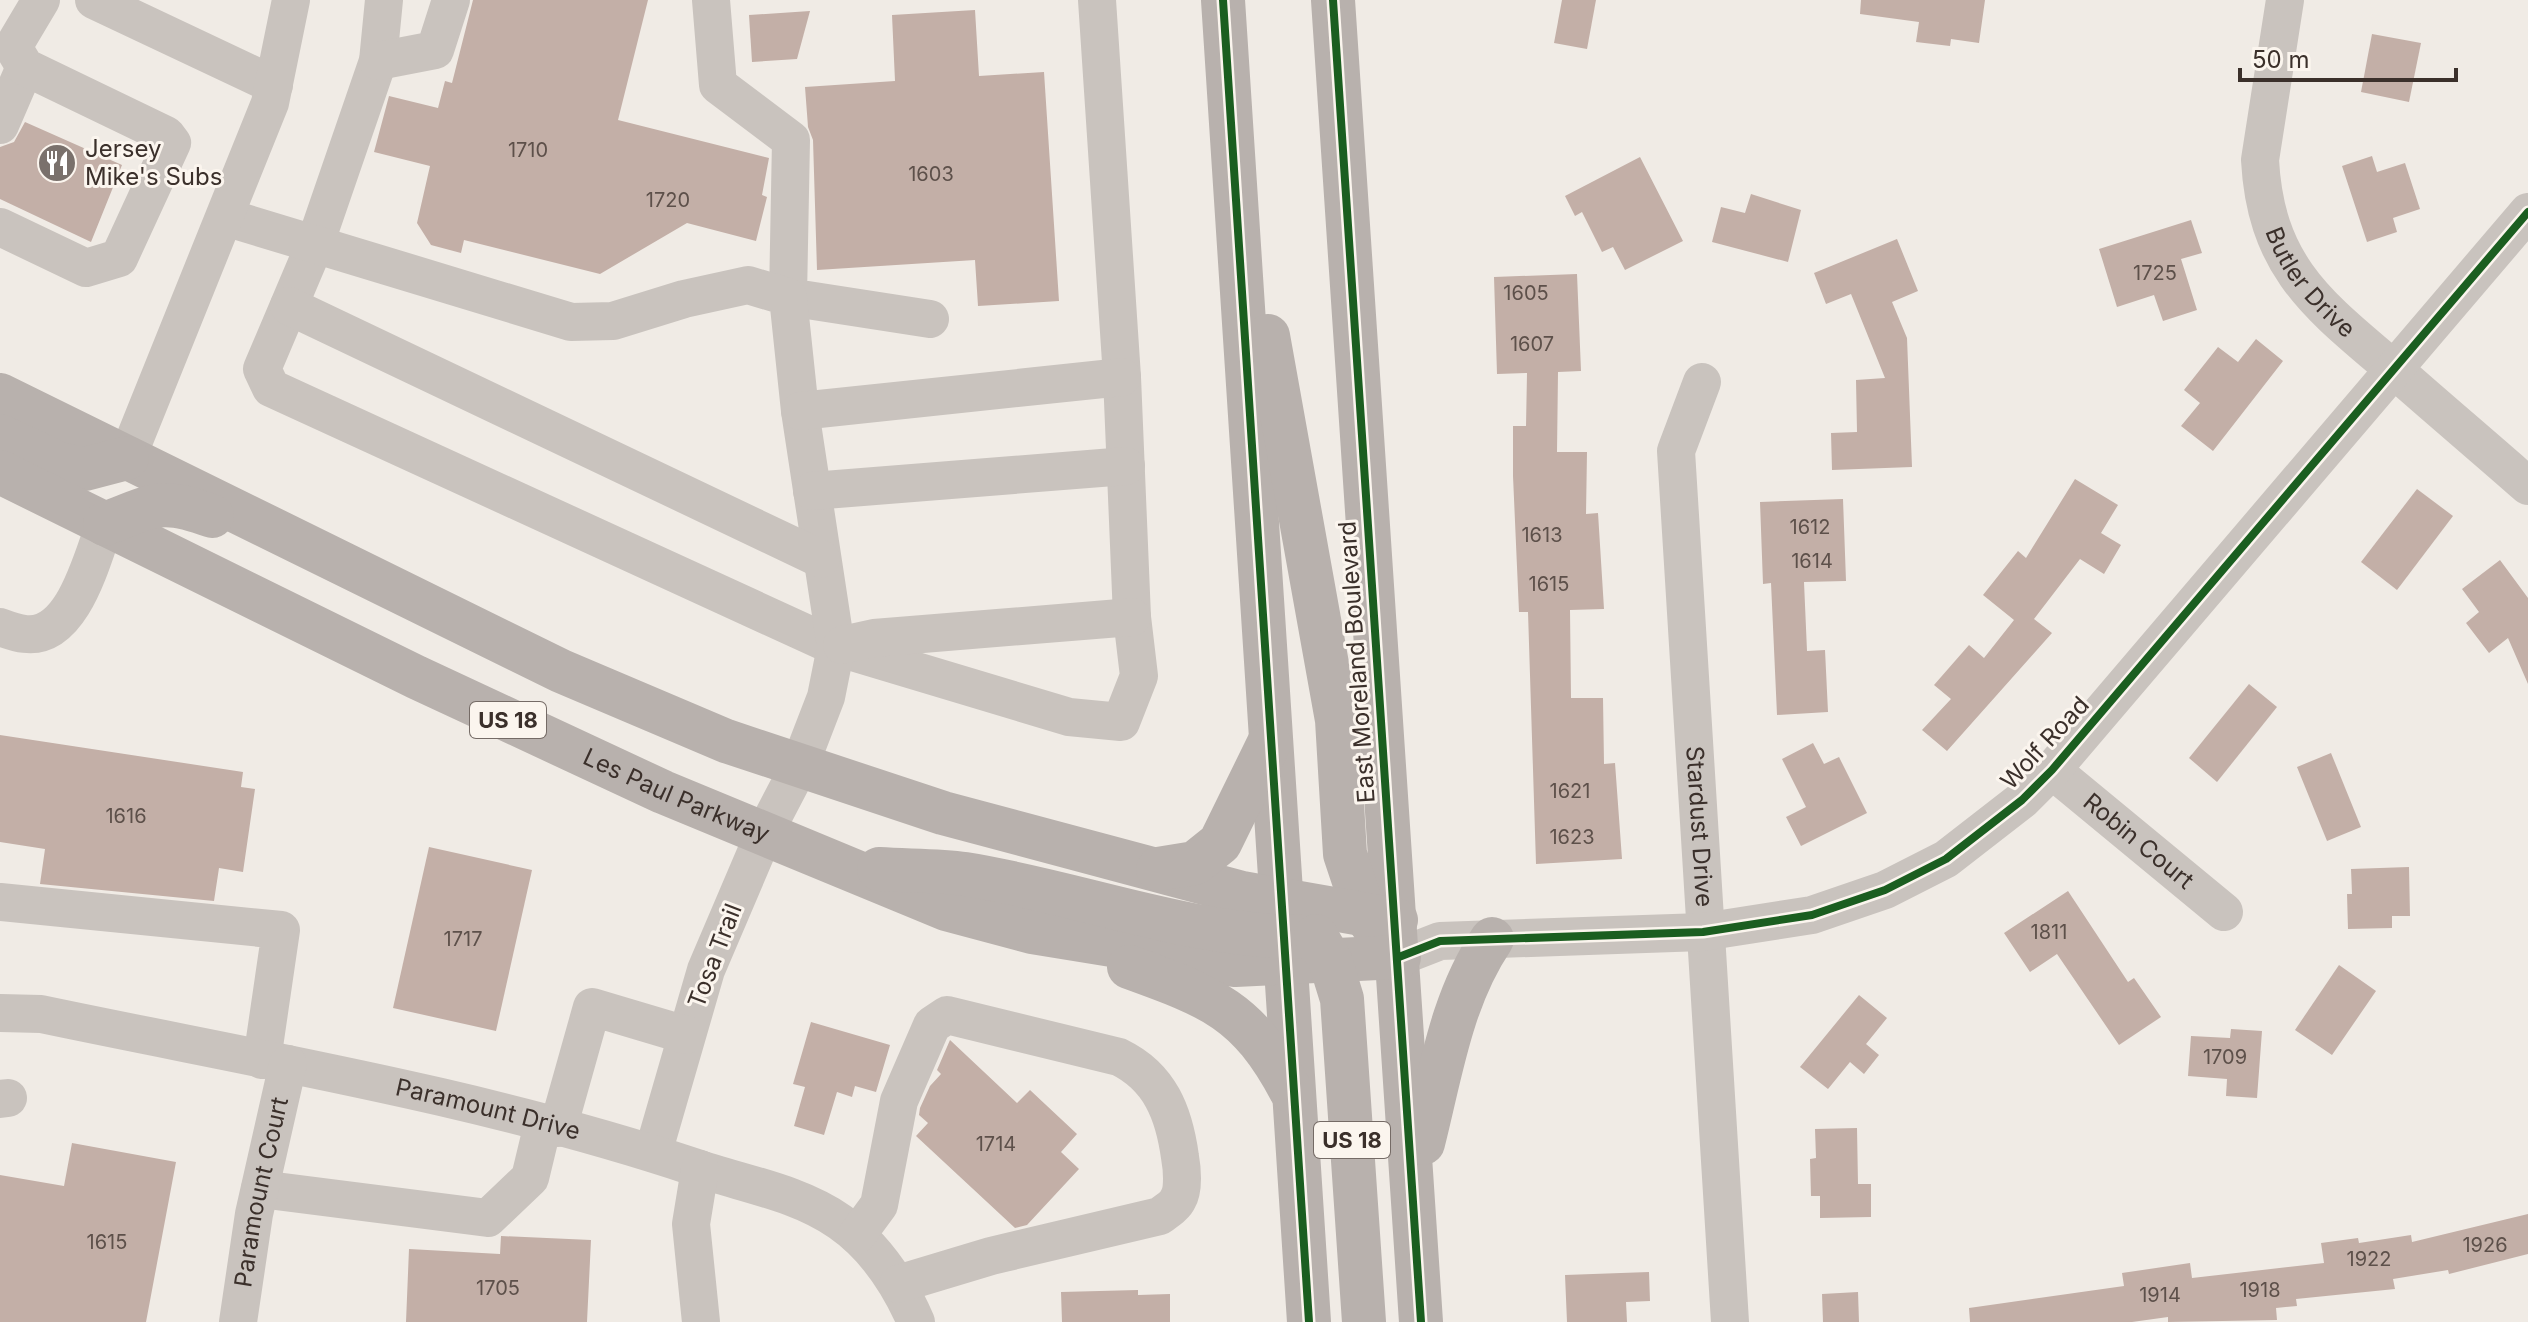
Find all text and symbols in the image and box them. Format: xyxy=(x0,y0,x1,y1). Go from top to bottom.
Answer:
scale bar xyxy=(2240,32,2456,82)
text: 50 m xyxy=(2252,45,2310,74)
place label: Jersey Mike's Subs xyxy=(85,134,222,191)
house number: 1710 xyxy=(508,138,548,162)
restaurant icon: Jersey Mike's Subs xyxy=(36,142,78,184)
house number: 1603 xyxy=(908,162,954,186)
house number: 1720 xyxy=(646,188,690,212)
street label: Butler Drive xyxy=(2259,223,2361,344)
house number: 1725 xyxy=(2133,261,2177,285)
house number: 1605 xyxy=(1503,281,1549,305)
house number: 1607 xyxy=(1510,332,1554,356)
house number: 1612 xyxy=(1790,515,1830,539)
street label: East Moreland Boulevard xyxy=(1332,520,1381,804)
house number: 1613 xyxy=(1521,523,1563,547)
house number: 1614 xyxy=(1791,549,1833,573)
house number: 1615 xyxy=(1529,572,1569,596)
street label: Wolf Road xyxy=(1994,690,2095,795)
road number: US 18 xyxy=(470,702,546,738)
street label: Les Paul Parkway xyxy=(579,742,774,848)
street label: Stardust Drive xyxy=(1680,745,1719,908)
house number: 1621 xyxy=(1550,779,1590,803)
street label: Robin Court xyxy=(2078,787,2200,895)
house number: 1616 xyxy=(105,804,147,828)
house number: 1623 xyxy=(1549,825,1595,849)
street label: Tosa Trail xyxy=(681,900,748,1012)
house number: 1811 xyxy=(2031,920,2067,944)
house number: 1717 xyxy=(444,927,482,951)
house number: 1709 xyxy=(2203,1045,2247,1069)
street label: Paramount Drive xyxy=(393,1072,584,1146)
street label: Paramount Court xyxy=(228,1094,294,1289)
road number: US 18 xyxy=(1314,1122,1390,1158)
house number: 1714 xyxy=(976,1132,1016,1156)
house number: 1615 xyxy=(87,1230,127,1254)
house number: 1926 xyxy=(2462,1233,2508,1257)
house number: 1922 xyxy=(2347,1247,2391,1271)
house number: 1705 xyxy=(476,1276,520,1300)
house number: 1918 xyxy=(2239,1278,2281,1302)
house number: 1914 xyxy=(2139,1283,2181,1307)

